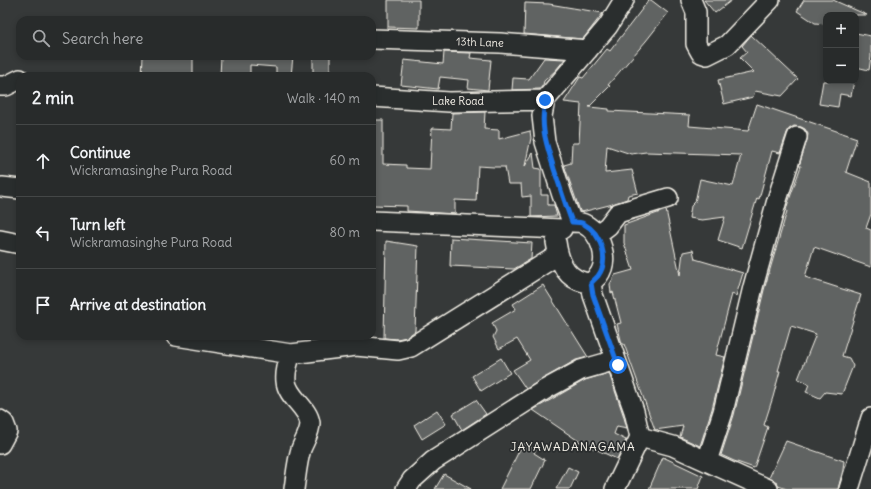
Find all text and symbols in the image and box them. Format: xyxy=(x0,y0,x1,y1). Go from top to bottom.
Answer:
map controls xyxy=(823,12,859,84)
button: + xyxy=(823,12,859,48)
search box xyxy=(16,16,376,60)
icon: search xyxy=(30,27,52,49)
text: Search here xyxy=(62,29,143,48)
street label: 13th Lane xyxy=(456,34,504,50)
button: − xyxy=(823,48,859,84)
text: 2 min xyxy=(32,87,74,109)
text: Walk · 140 m xyxy=(287,90,360,107)
route end xyxy=(536,91,554,109)
street label: Lake Road xyxy=(432,94,485,108)
text: Continue xyxy=(70,143,131,162)
icon: ahead xyxy=(32,150,54,172)
text: 60 m xyxy=(329,152,360,169)
text: Wickramasinghe Pura Road xyxy=(70,162,232,179)
text: Turn left xyxy=(70,215,125,234)
icon: left xyxy=(32,222,54,244)
text: 80 m xyxy=(329,224,360,241)
text: Wickramasinghe Pura Road xyxy=(70,234,232,251)
icon: arrive xyxy=(32,294,54,316)
text: Arrive at destination xyxy=(70,295,206,314)
route start xyxy=(609,356,627,374)
district label: JAYAWADANAGAMA xyxy=(510,439,636,454)

